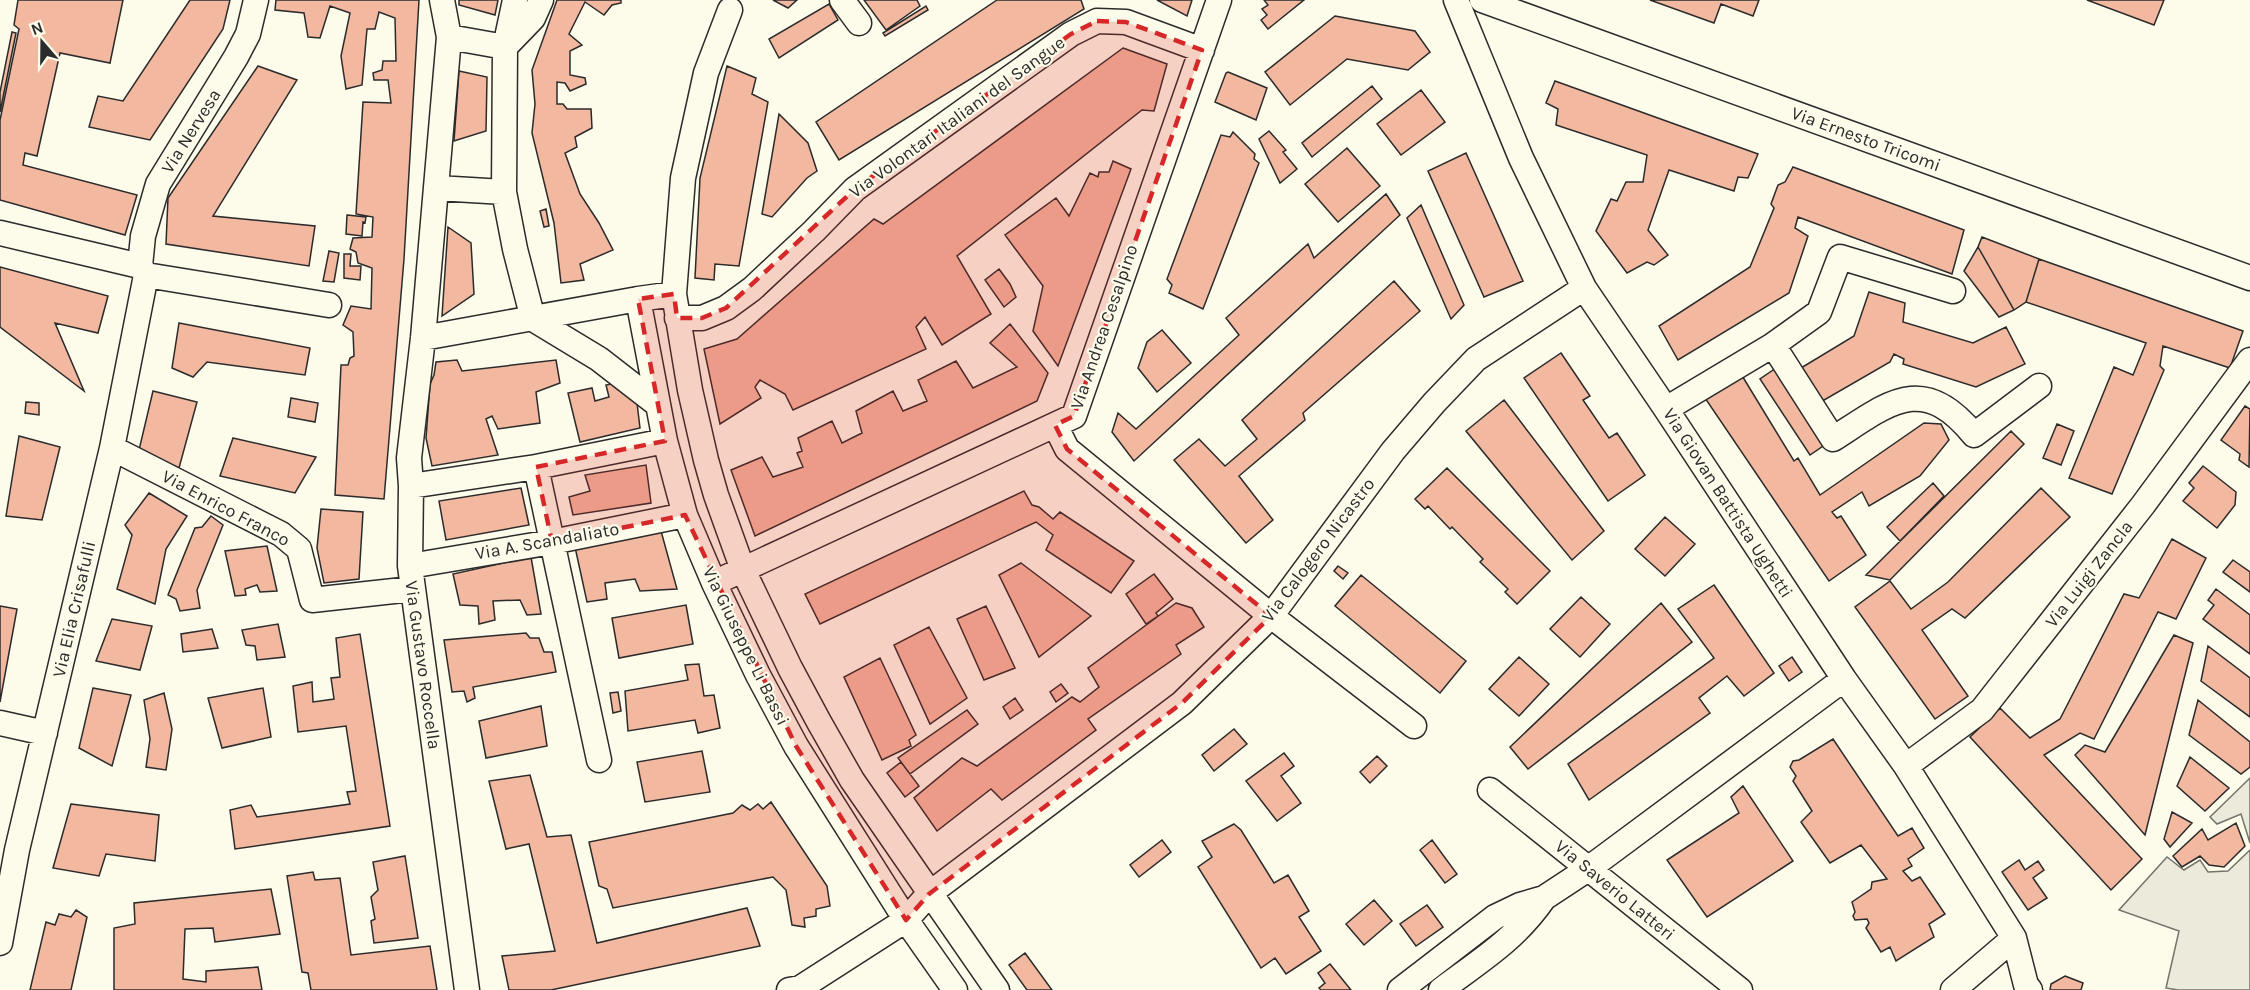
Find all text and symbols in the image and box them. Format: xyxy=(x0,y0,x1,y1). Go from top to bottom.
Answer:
north arrow xyxy=(12,12,72,72)
text: N xyxy=(28,17,46,39)
street label: Via Volontari Italiani del Sangue xyxy=(845,31,1069,203)
street label: Via Nervesa xyxy=(156,85,226,177)
street label: Via Ernesto Tricomi xyxy=(1788,102,1944,176)
street label: Via Andrea Cesalpino xyxy=(1065,242,1143,412)
street label: Via Giovan Battista Ughetti xyxy=(1658,404,1798,602)
street label: Via Enrico Franco xyxy=(158,465,294,551)
street label: Via Calogero Nicastro xyxy=(1257,474,1379,626)
street label: Via Luigi Zancla xyxy=(2040,516,2138,632)
street label: Via A. Scandaliato xyxy=(473,517,621,565)
street label: Via Elia Crisafulli xyxy=(48,539,100,679)
street label: Via Giuseppe Li Bassi xyxy=(698,563,794,729)
street label: Via Gustavo Roccella xyxy=(400,579,446,751)
street label: Via Saverio Latteri xyxy=(1551,835,1679,945)

